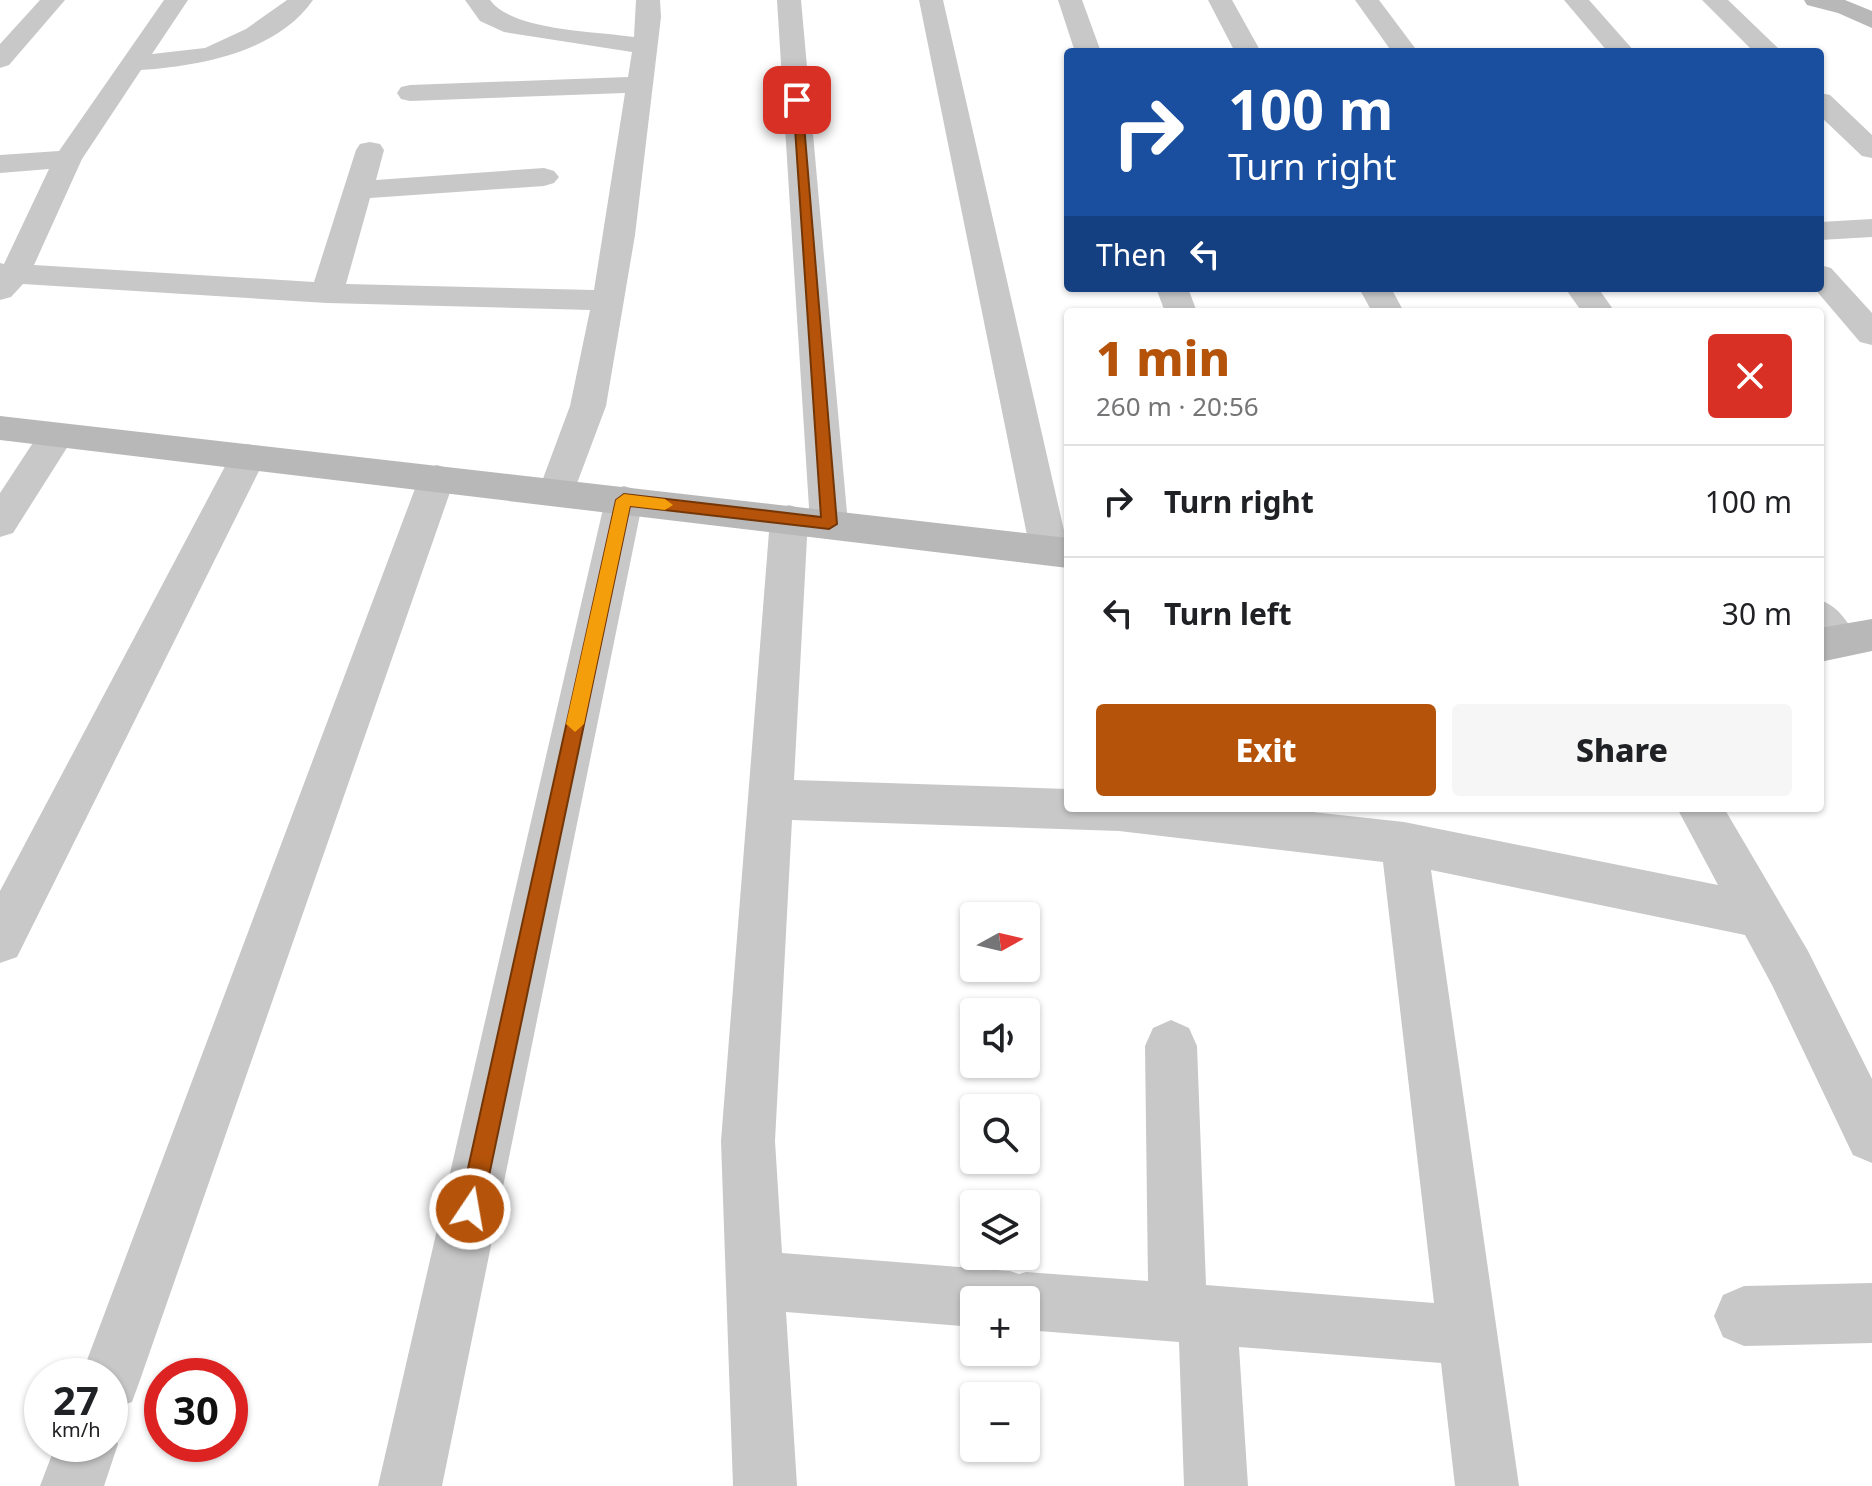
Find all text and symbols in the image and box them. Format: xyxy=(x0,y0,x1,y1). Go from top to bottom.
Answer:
pin xyxy=(763,66,831,134)
text: 100 m xyxy=(1228,70,1393,146)
icon: arrive xyxy=(775,78,819,122)
icon: right xyxy=(1096,80,1200,184)
text: Turn right xyxy=(1228,142,1396,191)
icon: left xyxy=(1183,232,1227,276)
text: Then xyxy=(1096,234,1167,275)
text: 1 min xyxy=(1096,325,1230,390)
button: close xyxy=(1708,334,1792,418)
text: 260 m · 20:56 xyxy=(1096,388,1259,424)
icon: right xyxy=(1096,479,1140,523)
text: Turn right xyxy=(1164,481,1314,522)
text: 100 m xyxy=(1705,481,1792,522)
icon: left xyxy=(1096,591,1140,635)
text: Turn left xyxy=(1164,593,1292,634)
text: 30 m xyxy=(1722,593,1792,634)
button: Exit xyxy=(1096,704,1436,796)
button: Share xyxy=(1452,704,1792,796)
north arrow xyxy=(960,902,1040,982)
map controls xyxy=(960,902,1040,1462)
button: sound xyxy=(960,998,1040,1078)
button: search xyxy=(960,1094,1040,1174)
position arrow xyxy=(428,1167,512,1251)
button: layers xyxy=(960,1190,1040,1270)
button: + xyxy=(960,1286,1040,1366)
speed limit sign: 30 xyxy=(144,1358,248,1462)
text: 27 xyxy=(53,1372,99,1427)
button: − xyxy=(960,1382,1040,1462)
text: km/h xyxy=(51,1416,101,1443)

